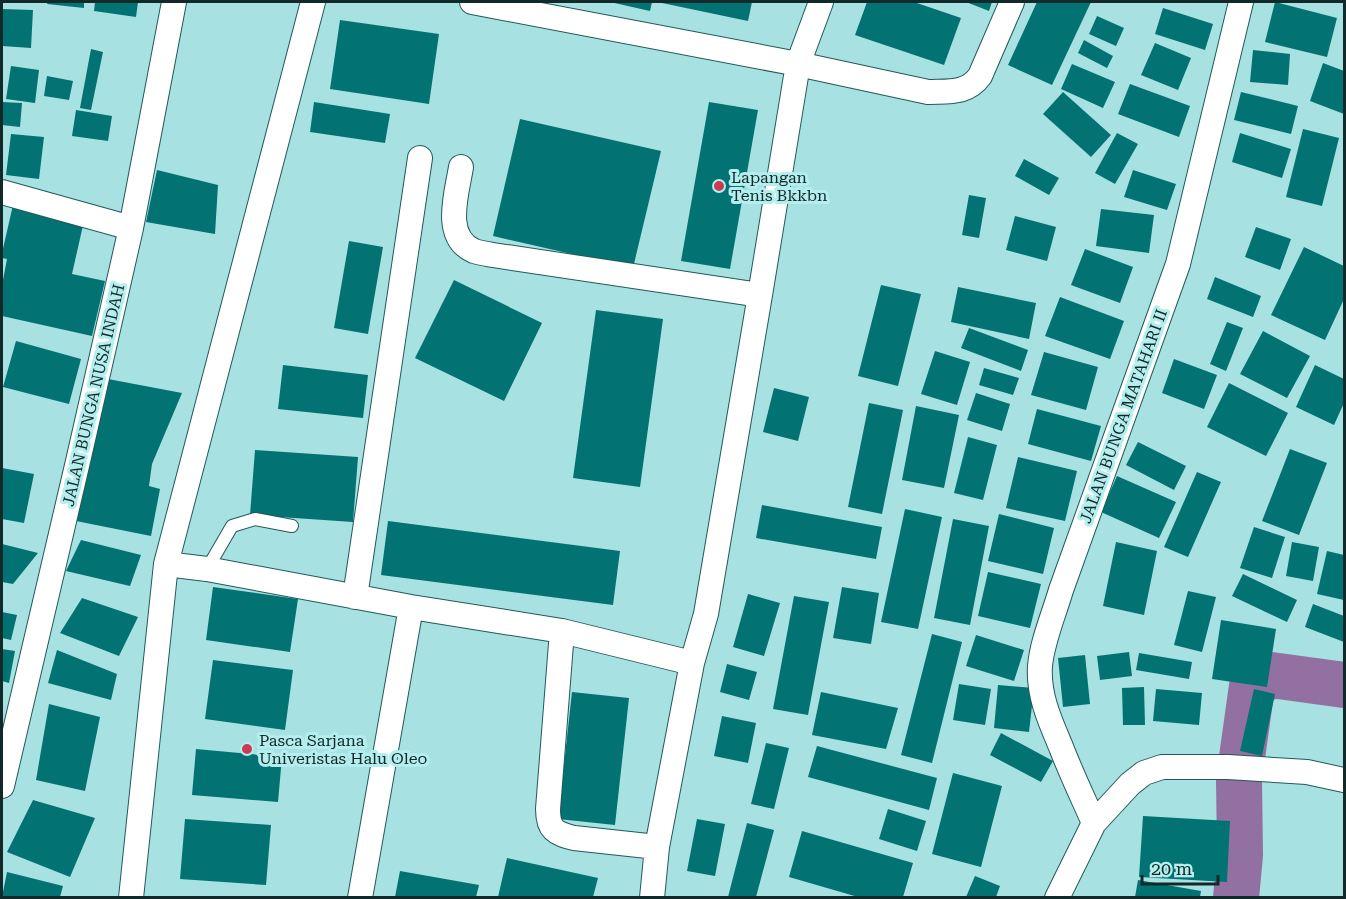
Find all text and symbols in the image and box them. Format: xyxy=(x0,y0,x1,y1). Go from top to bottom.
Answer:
place label: Lapangan Tenis Bkkbn xyxy=(731,168,827,205)
marker: Lapangan Tenis Bkkbn xyxy=(712,179,726,193)
street label: JALAN BUNGA NUSA INDAH xyxy=(59,282,128,508)
street label: JALAN BUNGA MATAHARI II xyxy=(1076,306,1171,526)
place label: Pasca Sarjana Univeristas Halu Oleo xyxy=(259,731,428,768)
marker: Pasca Sarjana Univeristas Halu Oleo xyxy=(240,742,254,756)
scale bar xyxy=(1142,848,1218,886)
text: 20 m xyxy=(1151,858,1192,879)

